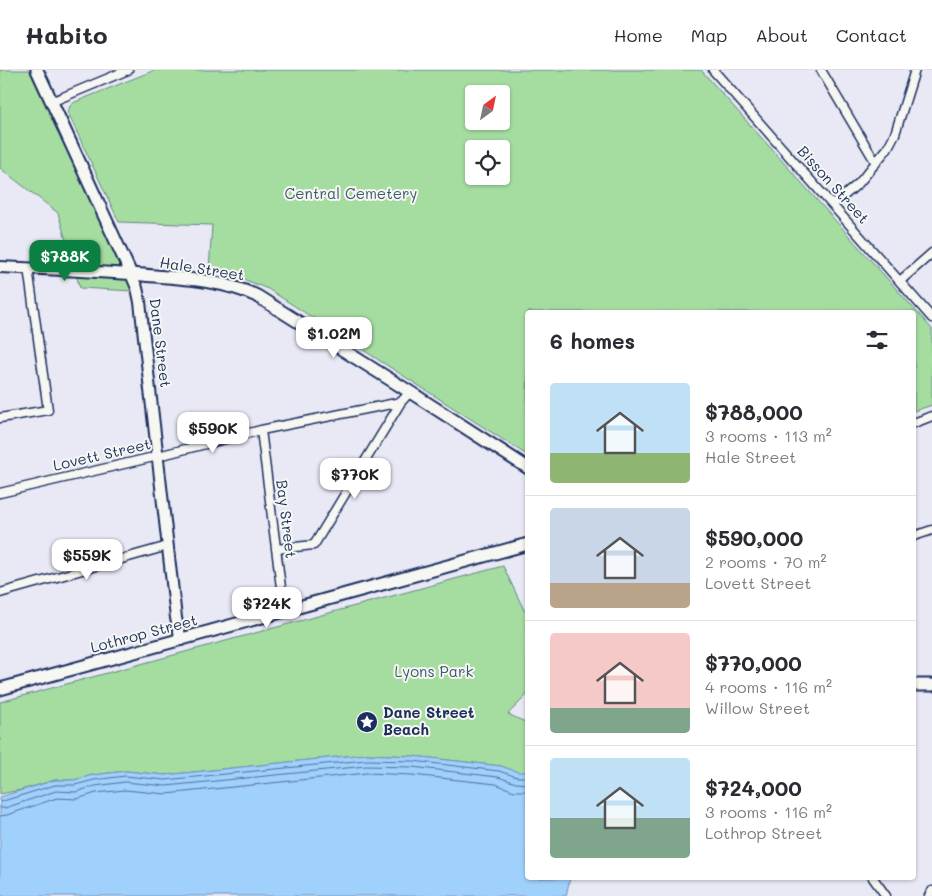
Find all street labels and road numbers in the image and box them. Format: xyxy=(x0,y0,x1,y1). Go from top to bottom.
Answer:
street label: Bisson Street xyxy=(793,141,874,228)
street label: Hale Street xyxy=(158,251,246,285)
street label: Dane Street xyxy=(146,297,176,389)
street label: Lovett Street xyxy=(51,433,153,475)
street label: Bay Street xyxy=(272,478,302,559)
street label: Lothrop Street xyxy=(88,609,199,657)

